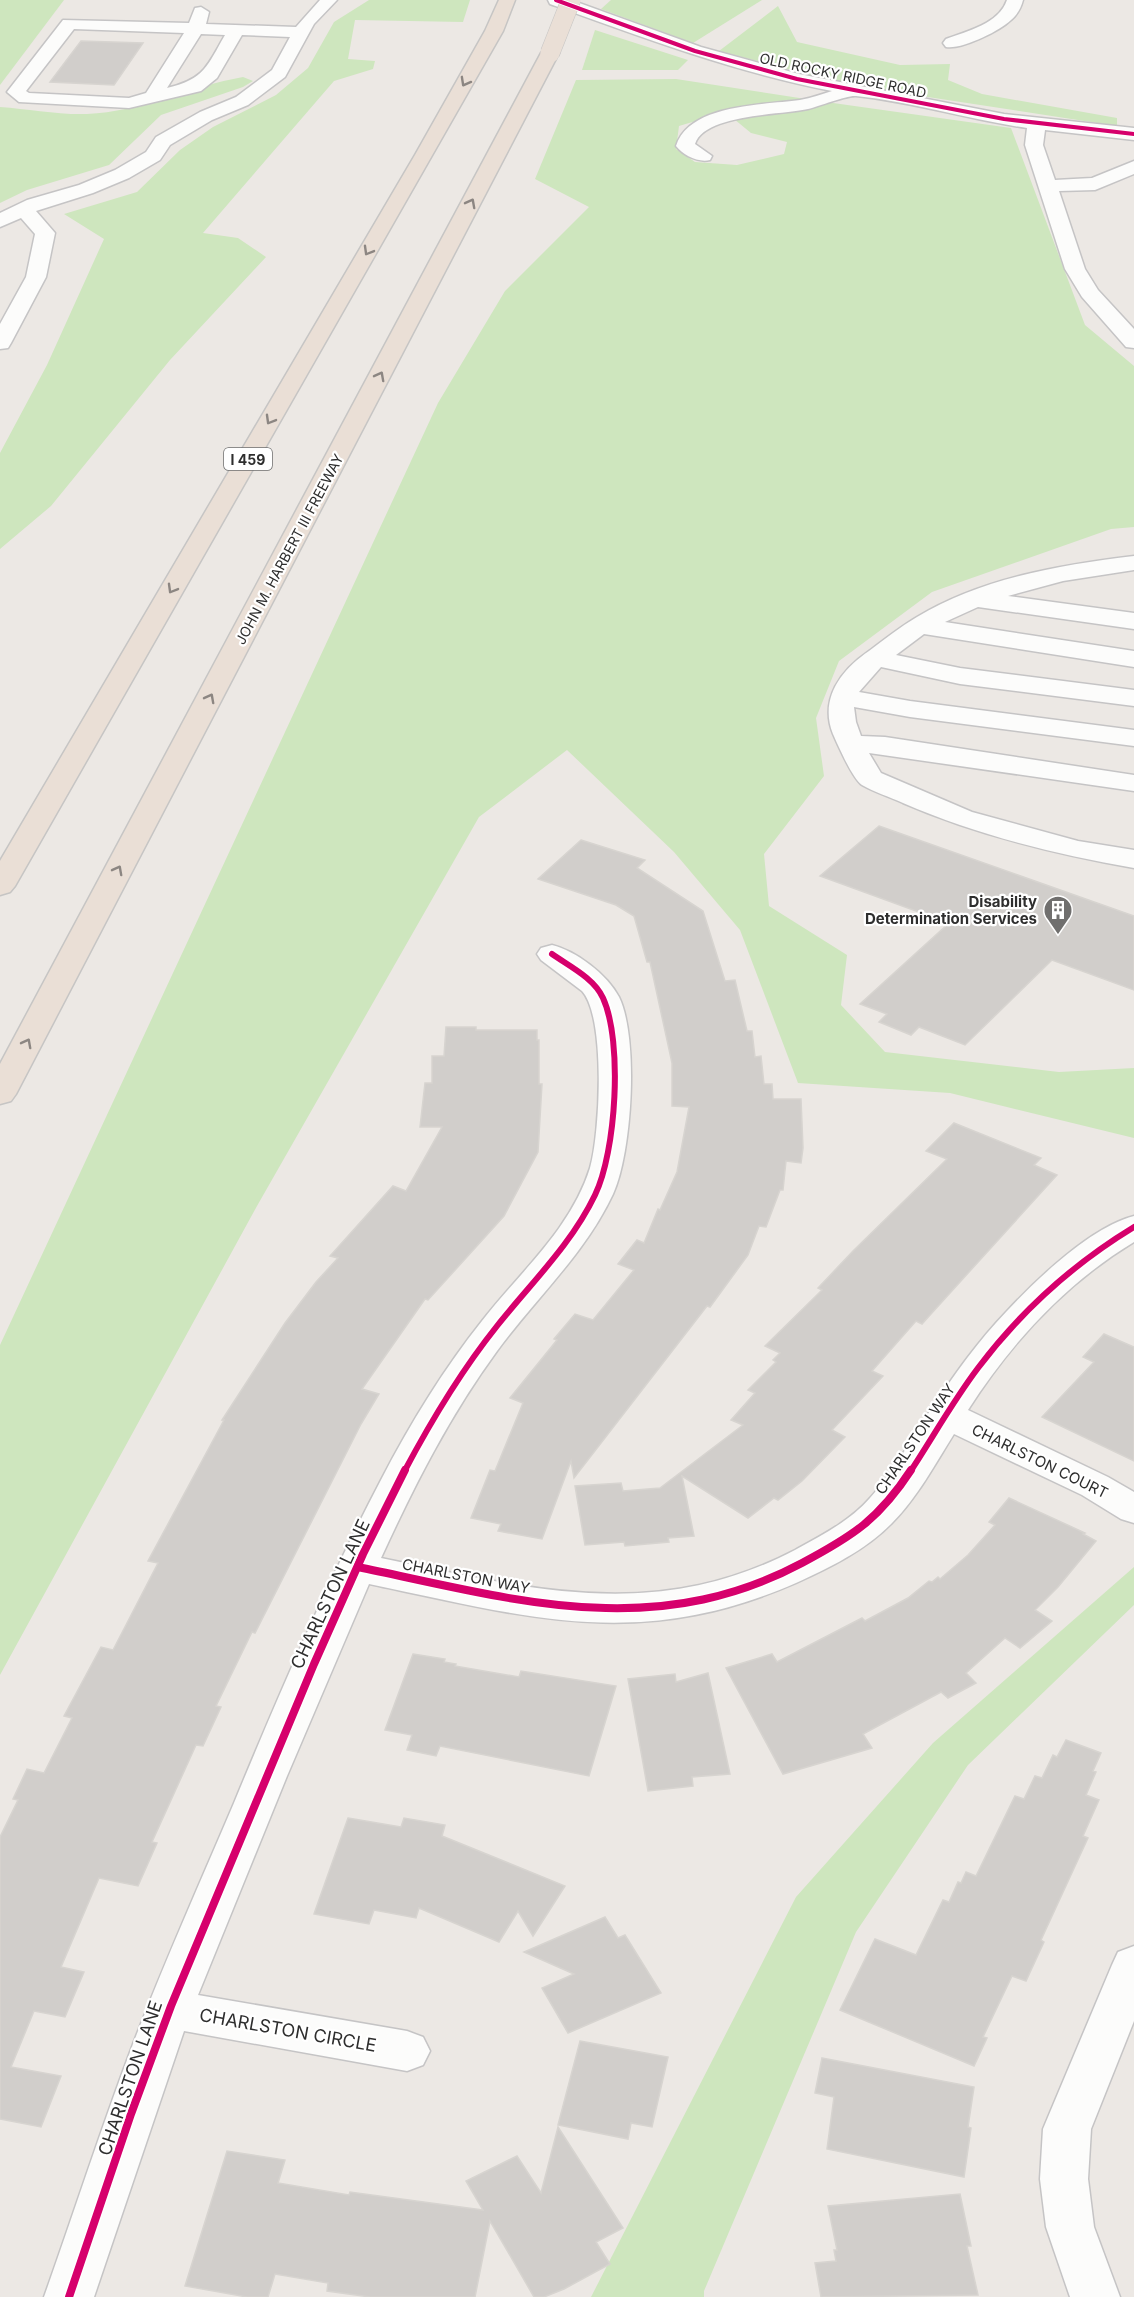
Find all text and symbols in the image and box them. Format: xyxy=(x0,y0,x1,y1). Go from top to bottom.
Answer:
street label: OLD ROCKY RIDGE ROAD xyxy=(758,49,928,101)
one-way arrow xyxy=(461,76,472,86)
one-way arrow xyxy=(464,199,475,209)
one-way arrow xyxy=(364,245,375,256)
one-way arrow xyxy=(373,371,384,382)
one-way arrow xyxy=(266,414,277,424)
road number: I 459 xyxy=(224,448,272,470)
street label: JOHN M. HARBERT III FREEWAY xyxy=(231,450,347,647)
one-way arrow xyxy=(168,583,180,593)
one-way arrow xyxy=(203,694,214,704)
one-way arrow xyxy=(111,865,123,876)
place label: Disability Determination Services xyxy=(865,892,1037,928)
building icon: Disability Determination Services xyxy=(1042,894,1074,936)
one-way arrow xyxy=(20,1038,31,1049)
street label: CHARLSTON WAY xyxy=(871,1380,959,1498)
street label: CHARLSTON COURT xyxy=(969,1420,1111,1502)
street label: CHARLSTON LANE xyxy=(286,1516,374,1672)
street label: CHARLSTON WAY xyxy=(400,1554,532,1598)
street label: CHARLSTON LANE xyxy=(94,1998,166,2158)
street label: CHARLSTON CIRCLE xyxy=(198,2004,378,2056)

